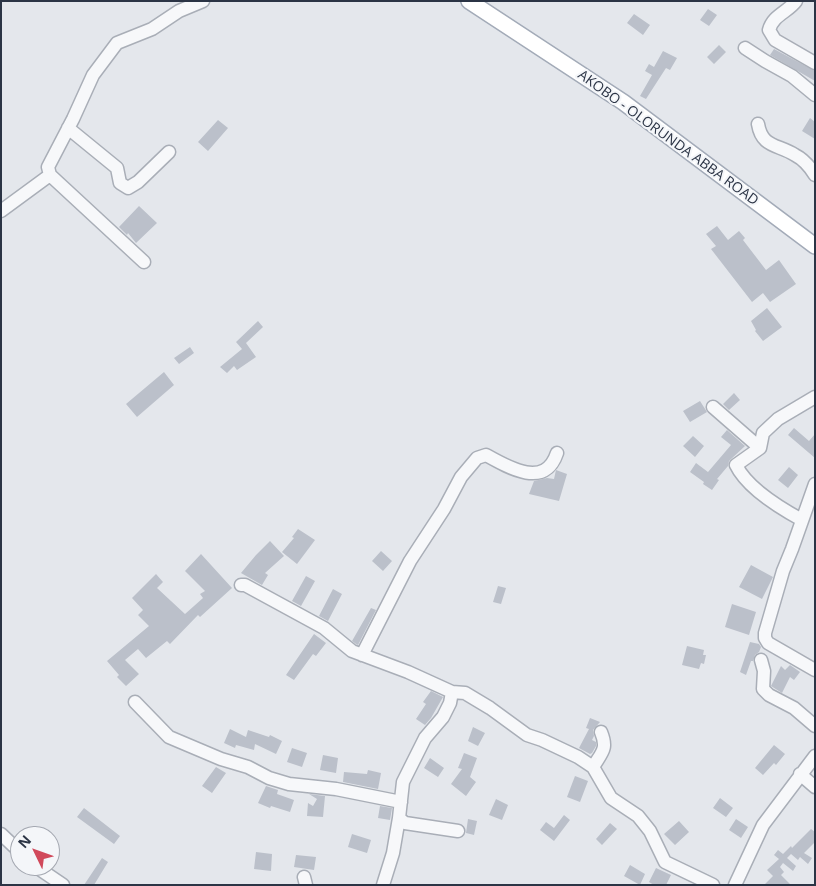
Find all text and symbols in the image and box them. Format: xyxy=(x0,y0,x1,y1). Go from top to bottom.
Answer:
street label: AKOBO - OLORUNDA ABBA ROAD xyxy=(574,67,762,209)
north arrow xyxy=(10,826,60,876)
text: N xyxy=(13,831,35,852)

